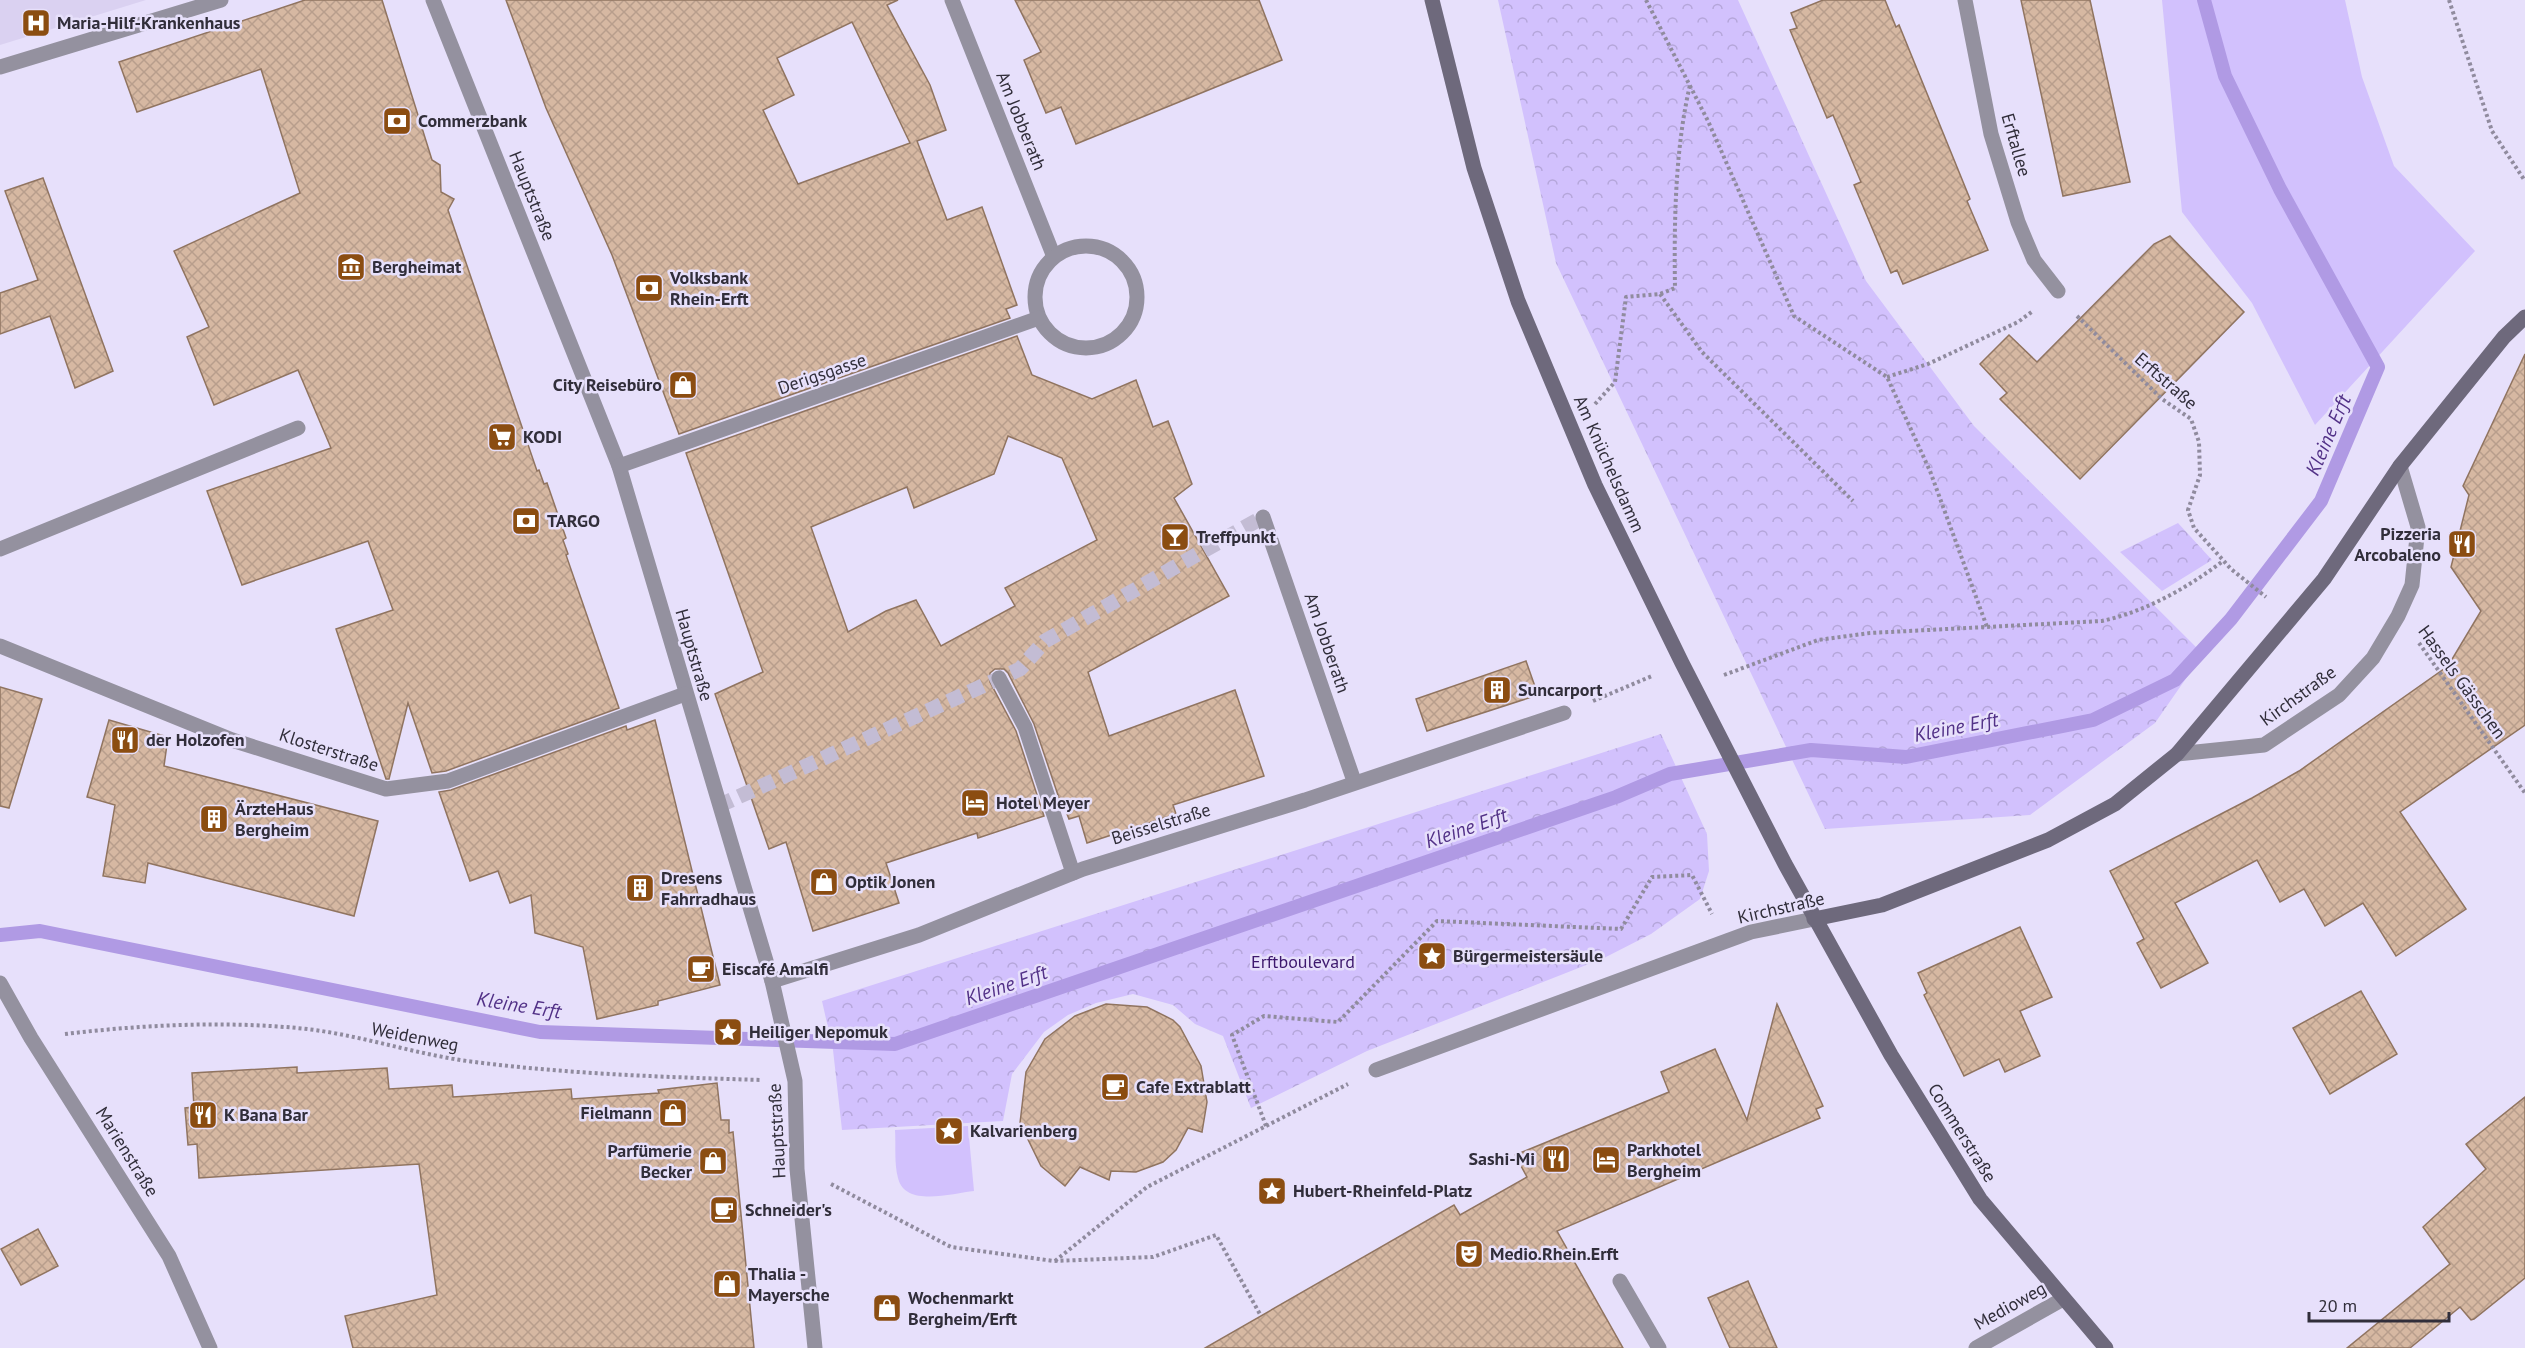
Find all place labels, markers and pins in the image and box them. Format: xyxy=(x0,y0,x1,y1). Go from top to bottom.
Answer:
hospital icon: Maria-Hilf-Krankenhaus xyxy=(20,7,52,39)
place label: Maria-Hilf-Krankenhaus xyxy=(57,11,241,34)
bank icon: Commerzbank xyxy=(381,105,413,137)
place label: Commerzbank xyxy=(418,109,527,132)
museum icon: Bergheimat xyxy=(335,251,367,283)
place label: Bergheimat xyxy=(372,255,462,278)
place label: Volksbank Rhein-Erft xyxy=(669,266,749,310)
bank icon: Volksbank Rhein-Erft xyxy=(633,272,665,304)
shop icon: City Reisebüro xyxy=(667,369,699,401)
place label: City Reisebüro xyxy=(553,373,662,396)
supermarket icon: KODI xyxy=(486,421,518,453)
place label: KODI xyxy=(523,425,562,448)
bank icon: TARGO xyxy=(510,505,542,537)
place label: TARGO xyxy=(547,509,600,532)
bar icon: Treffpunkt xyxy=(1159,521,1191,553)
place label: Pizzeria Arcobaleno xyxy=(2354,522,2441,566)
place label: Treffpunkt xyxy=(1196,525,1276,548)
restaurant icon: Pizzeria Arcobaleno xyxy=(2446,528,2478,560)
building icon: Suncarport xyxy=(1481,674,1513,706)
place label: Suncarport xyxy=(1518,678,1603,701)
restaurant icon: der Holzofen xyxy=(109,724,141,756)
place label: der Holzofen xyxy=(146,728,245,751)
hotel icon: Hotel Meyer xyxy=(959,787,991,819)
place label: Hotel Meyer xyxy=(996,791,1090,814)
place label: ÄrzteHaus Bergheim xyxy=(235,797,314,841)
building icon: ÄrzteHaus Bergheim xyxy=(198,803,230,835)
place label: Dresens Fahrradhaus xyxy=(661,866,757,910)
shop icon: Optik Jonen xyxy=(808,866,840,898)
place label: Optik Jonen xyxy=(845,870,935,893)
building icon: Dresens Fahrradhaus xyxy=(624,872,656,904)
place icon: Bürgermeistersäule xyxy=(1416,940,1448,972)
place label: Bürgermeistersäule xyxy=(1453,944,1603,967)
cafe icon: Eiscafé Amalfi xyxy=(685,953,717,985)
place label: Eiscafé Amalfi xyxy=(722,957,829,980)
place icon: Heiliger Nepomuk xyxy=(712,1016,744,1048)
place label: Heiliger Nepomuk xyxy=(749,1020,888,1043)
cafe icon: Cafe Extrablatt xyxy=(1099,1071,1131,1103)
place label: Cafe Extrablatt xyxy=(1136,1075,1252,1098)
shop icon: Fielmann xyxy=(657,1097,689,1129)
restaurant icon: K Bana Bar xyxy=(187,1099,219,1131)
place label: Fielmann xyxy=(581,1101,652,1124)
place label: K Bana Bar xyxy=(224,1103,309,1126)
place icon: Kalvarienberg xyxy=(933,1115,965,1147)
place label: Kalvarienberg xyxy=(970,1119,1077,1142)
place label: Parkhotel Bergheim xyxy=(1627,1138,1702,1182)
place label: Parfümerie Becker xyxy=(608,1139,693,1183)
restaurant icon: Sashi-Mi xyxy=(1540,1143,1572,1175)
hotel icon: Parkhotel Bergheim xyxy=(1590,1144,1622,1176)
shop icon: Parfümerie Becker xyxy=(697,1145,729,1177)
place label: Sashi-Mi xyxy=(1469,1147,1535,1170)
place icon: Hubert-Rheinfeld-Platz xyxy=(1256,1175,1288,1207)
place label: Hubert-Rheinfeld-Platz xyxy=(1293,1179,1472,1202)
cafe icon: Schneider's xyxy=(708,1194,740,1226)
place label: Schneider's xyxy=(745,1198,832,1221)
theatre icon: Medio.Rhein.Erft xyxy=(1453,1238,1485,1270)
place label: Medio.Rhein.Erft xyxy=(1490,1242,1619,1265)
place label: Thalia - Mayersche xyxy=(748,1262,830,1306)
shop icon: Thalia - Mayersche xyxy=(711,1268,743,1300)
place label: Wochenmarkt Bergheim/Erft xyxy=(908,1286,1018,1330)
shop icon: Wochenmarkt Bergheim/Erft xyxy=(871,1292,903,1324)

